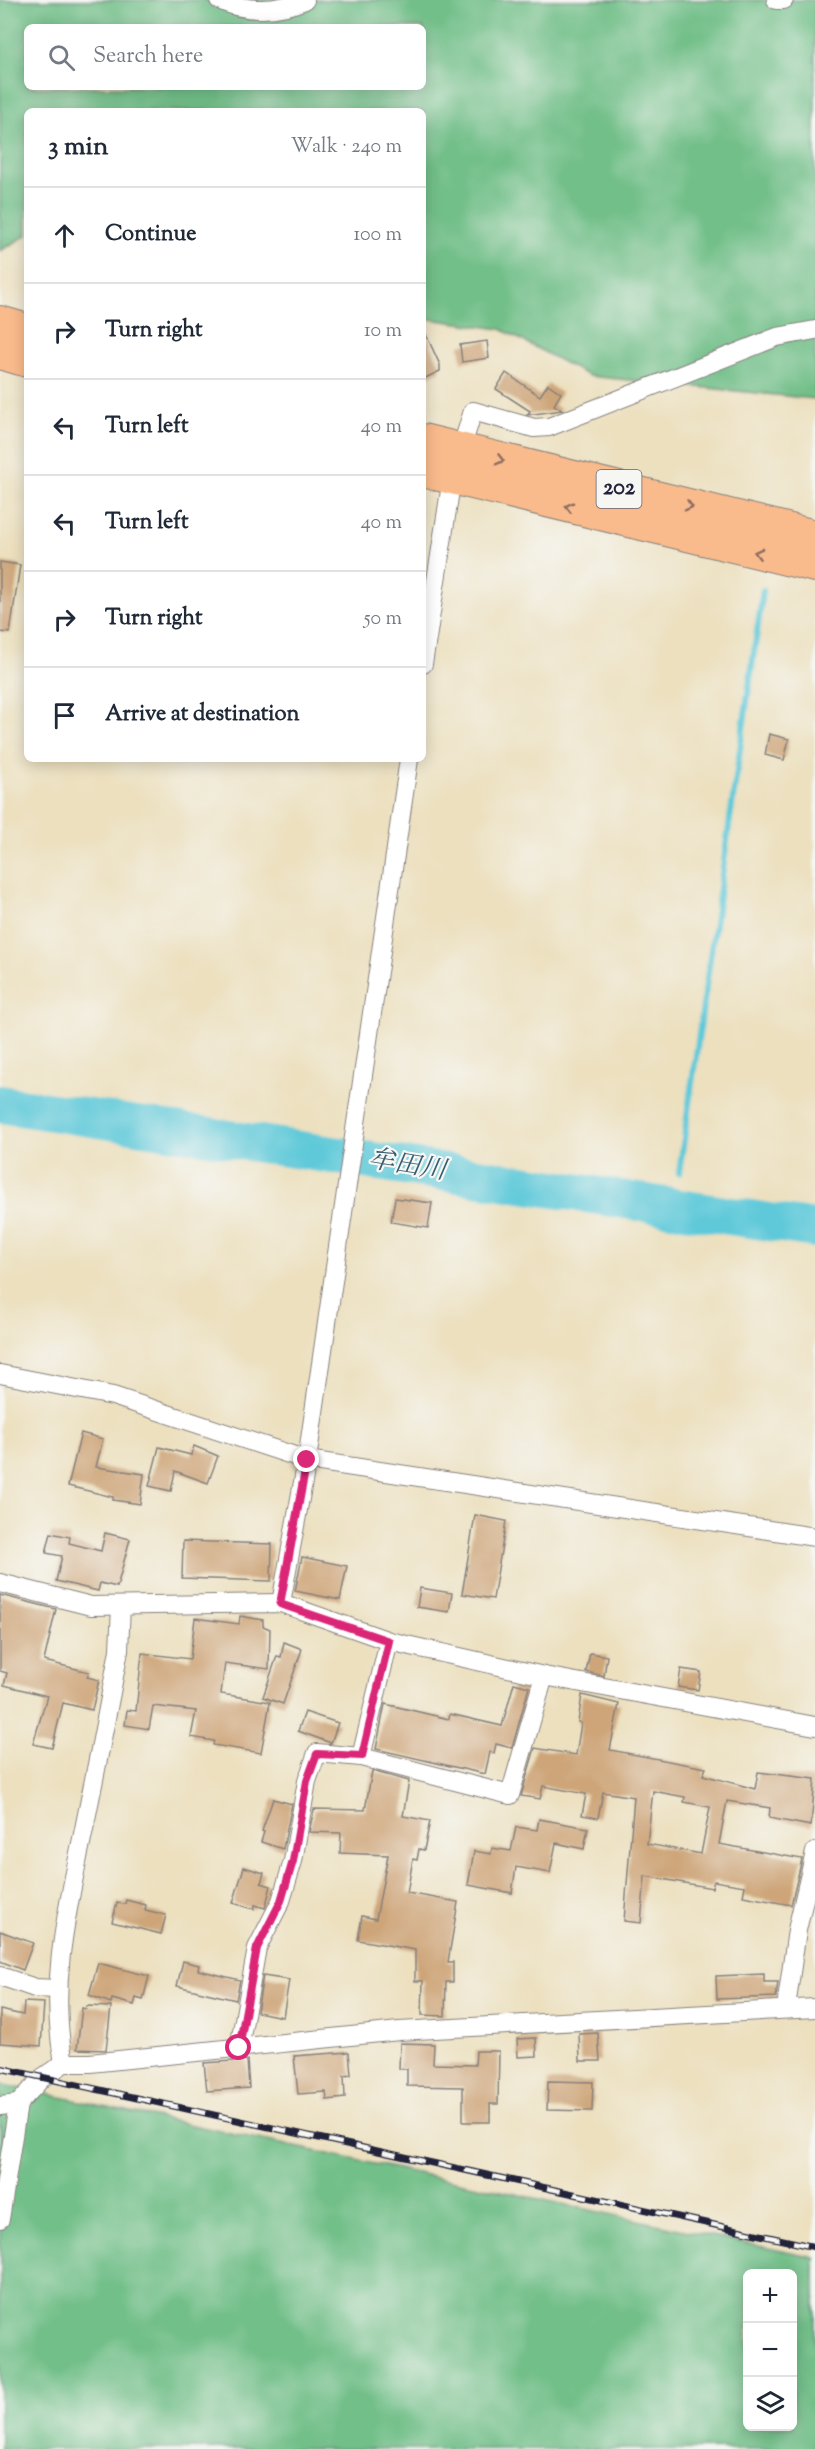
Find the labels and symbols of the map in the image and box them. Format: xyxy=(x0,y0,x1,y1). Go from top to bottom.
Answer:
one-way arrow xyxy=(495,452,505,465)
road number: 202 xyxy=(596,470,642,508)
one-way arrow xyxy=(684,498,694,511)
one-way arrow xyxy=(564,501,574,514)
one-way arrow xyxy=(753,547,763,560)
water label: 牟田川 xyxy=(366,1142,451,1191)
route end xyxy=(293,1446,319,1472)
route start xyxy=(225,2034,251,2060)

